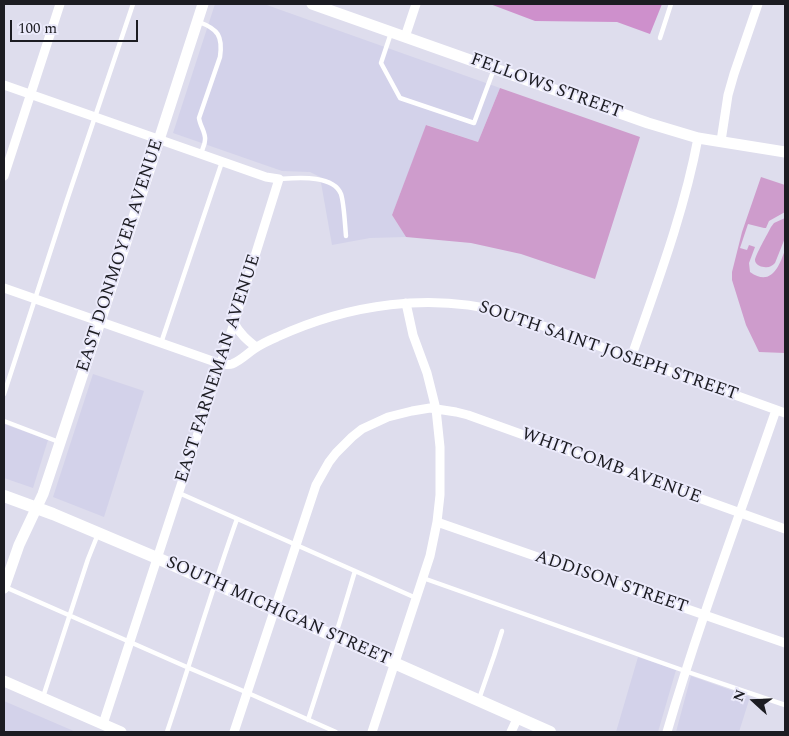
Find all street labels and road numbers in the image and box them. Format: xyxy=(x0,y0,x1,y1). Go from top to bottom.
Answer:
street label: FELLOWS STREET xyxy=(467,49,625,125)
street label: EAST DONMOYER AVENUE xyxy=(73,137,169,375)
street label: EAST FARNEMAN AVENUE xyxy=(172,252,266,486)
street label: SOUTH SAINT JOSEPH STREET xyxy=(475,297,741,407)
street label: WHITCOMB AVENUE xyxy=(518,424,704,510)
street label: ADDISON STREET xyxy=(532,547,690,619)
street label: SOUTH MICHIGAN STREET xyxy=(162,553,394,671)

